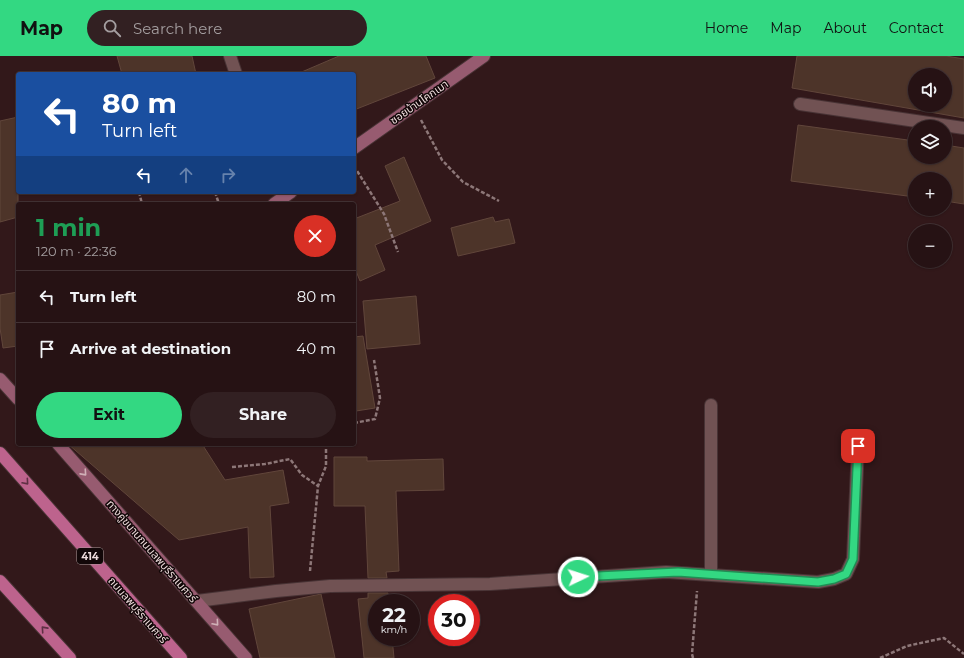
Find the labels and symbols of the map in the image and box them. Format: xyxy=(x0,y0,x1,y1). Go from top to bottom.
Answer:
street label: ซอยบ้านโคกเมา xyxy=(387,77,451,127)
pin xyxy=(841,429,875,463)
one-way arrow xyxy=(79,468,87,476)
one-way arrow xyxy=(21,478,28,485)
street label: ทางคู่ขนานถนนลพบุรีราเมศวร์ xyxy=(104,497,201,606)
road number: 414 xyxy=(77,548,103,564)
position arrow xyxy=(557,556,599,598)
street label: ถนนลพบุรีราเมศวร์ xyxy=(105,574,171,647)
speed limit sign: 30 xyxy=(428,594,480,646)
one-way arrow xyxy=(212,619,219,626)
one-way arrow xyxy=(41,626,49,634)

